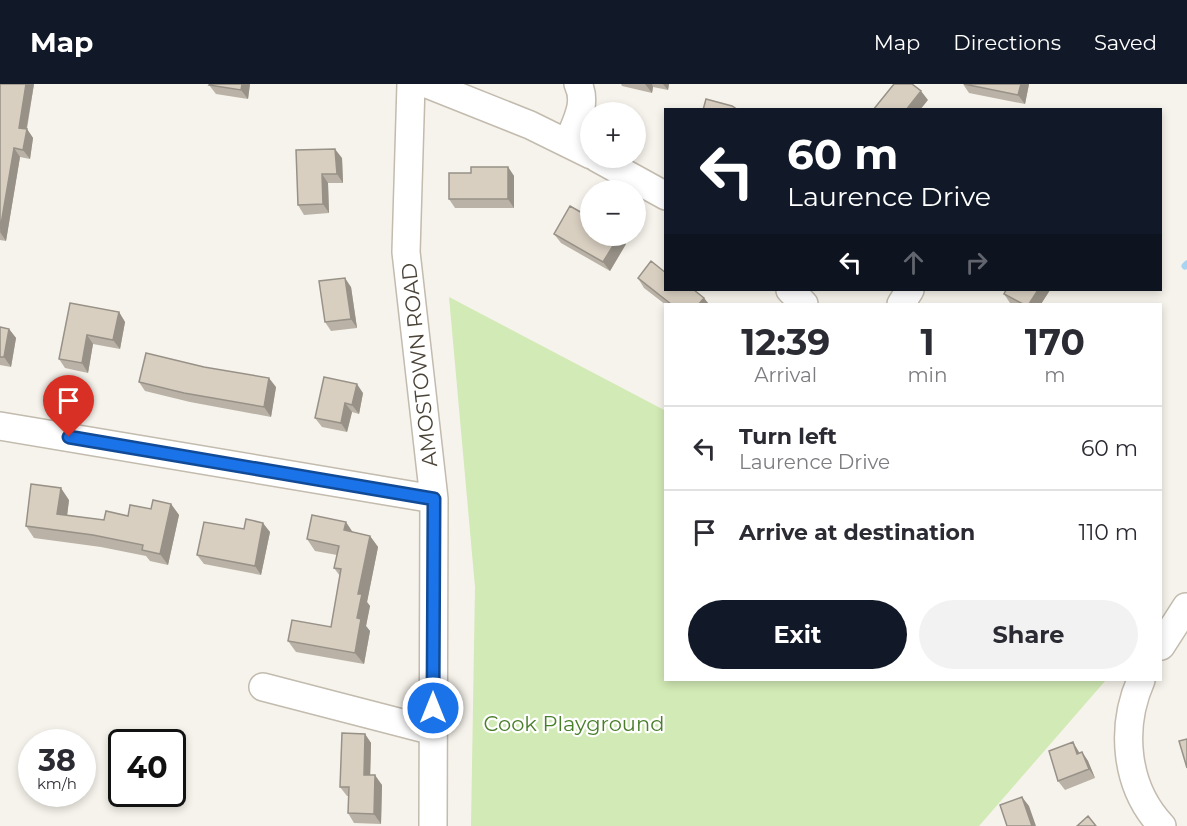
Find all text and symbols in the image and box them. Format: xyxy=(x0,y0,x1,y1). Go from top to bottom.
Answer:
text: Map xyxy=(30,25,93,59)
text: Map xyxy=(874,30,920,55)
text: Directions xyxy=(953,30,1061,55)
text: Saved xyxy=(1094,30,1157,55)
map controls xyxy=(580,102,646,246)
button: + xyxy=(580,102,646,168)
text: 60 m xyxy=(787,128,898,180)
icon: left xyxy=(688,132,766,210)
button: − xyxy=(580,180,646,246)
text: Laurence Drive xyxy=(787,180,991,213)
icon: left xyxy=(834,246,867,279)
icon: ahead xyxy=(897,246,930,279)
icon: right xyxy=(960,246,993,279)
street label: AMOSTOWN ROAD xyxy=(396,262,442,468)
text: 12:39 xyxy=(741,320,830,364)
text: 1 xyxy=(920,320,935,364)
text: 170 xyxy=(1025,320,1085,364)
text: Arrival xyxy=(754,363,817,387)
text: min xyxy=(907,363,948,387)
text: m xyxy=(1044,363,1065,387)
pin xyxy=(43,375,94,437)
icon: arrive xyxy=(52,384,85,417)
text: Turn left xyxy=(739,423,837,450)
icon: left xyxy=(688,432,721,465)
text: 60 m xyxy=(1081,435,1138,462)
text: Laurence Drive xyxy=(739,450,890,474)
icon: arrive xyxy=(688,516,721,549)
text: Arrive at destination xyxy=(739,519,975,546)
text: 110 m xyxy=(1078,519,1138,546)
button: Exit xyxy=(688,600,907,669)
button: Share xyxy=(919,600,1138,669)
position arrow xyxy=(401,676,465,740)
park label: Cook Playground xyxy=(484,711,664,736)
speed limit sign: 40 xyxy=(108,729,186,807)
text: 38 xyxy=(38,742,76,779)
text: km/h xyxy=(37,774,77,793)

